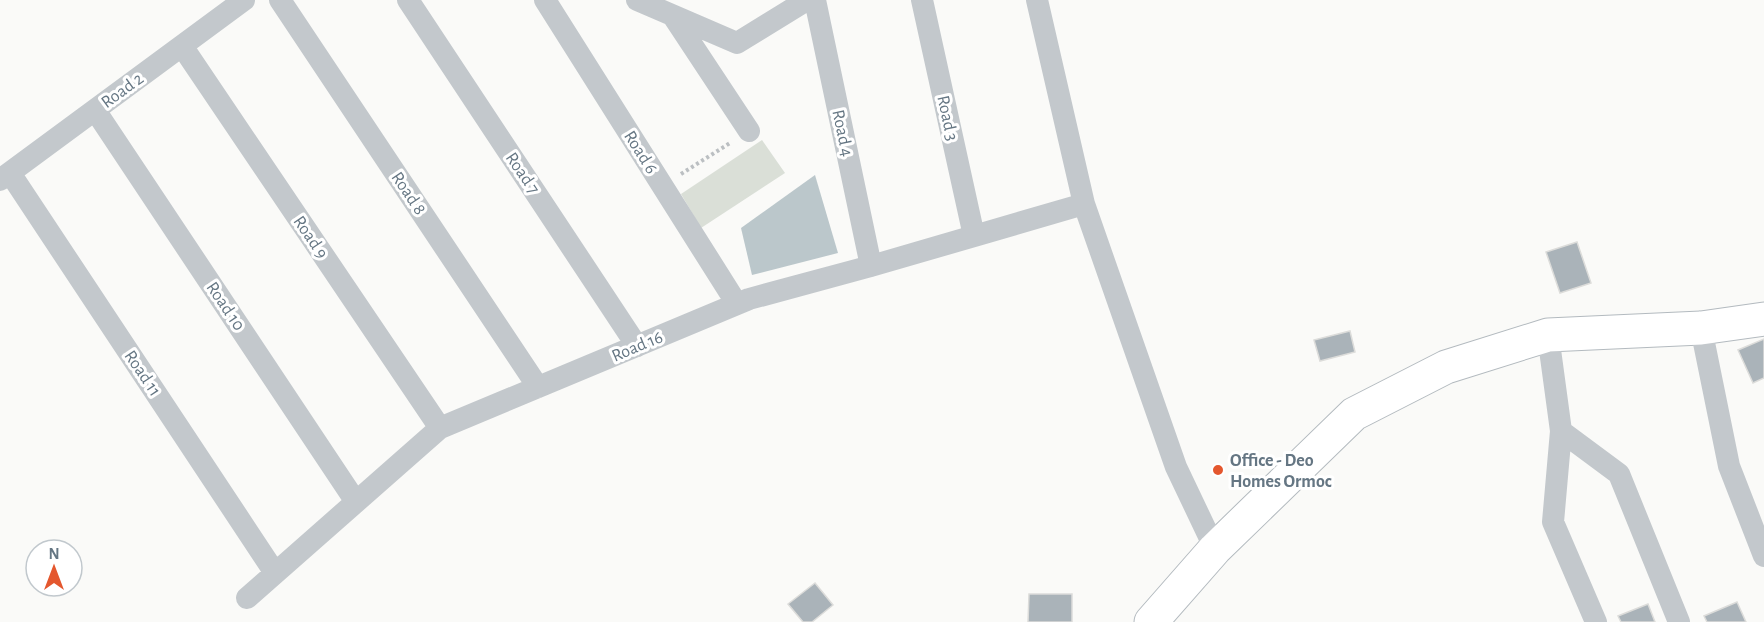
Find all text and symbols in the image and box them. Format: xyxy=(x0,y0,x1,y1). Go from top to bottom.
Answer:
street label: Road 2 xyxy=(98,70,147,112)
street label: Road 3 xyxy=(933,94,961,143)
street label: Road 4 xyxy=(828,108,856,159)
street label: Road 6 xyxy=(620,128,660,177)
street label: Road 7 xyxy=(502,149,543,198)
street label: Road 8 xyxy=(387,169,429,218)
street label: Road 9 xyxy=(290,213,331,262)
street label: Road 10 xyxy=(202,279,248,334)
street label: Road 16 xyxy=(609,328,666,366)
street label: Road 11 xyxy=(120,347,164,400)
place label: Office - Deo Homes Ormoc xyxy=(1230,452,1332,491)
marker: Office - Deo Homes Ormoc xyxy=(1211,463,1225,477)
north arrow xyxy=(24,538,84,598)
text: N xyxy=(48,546,60,562)

